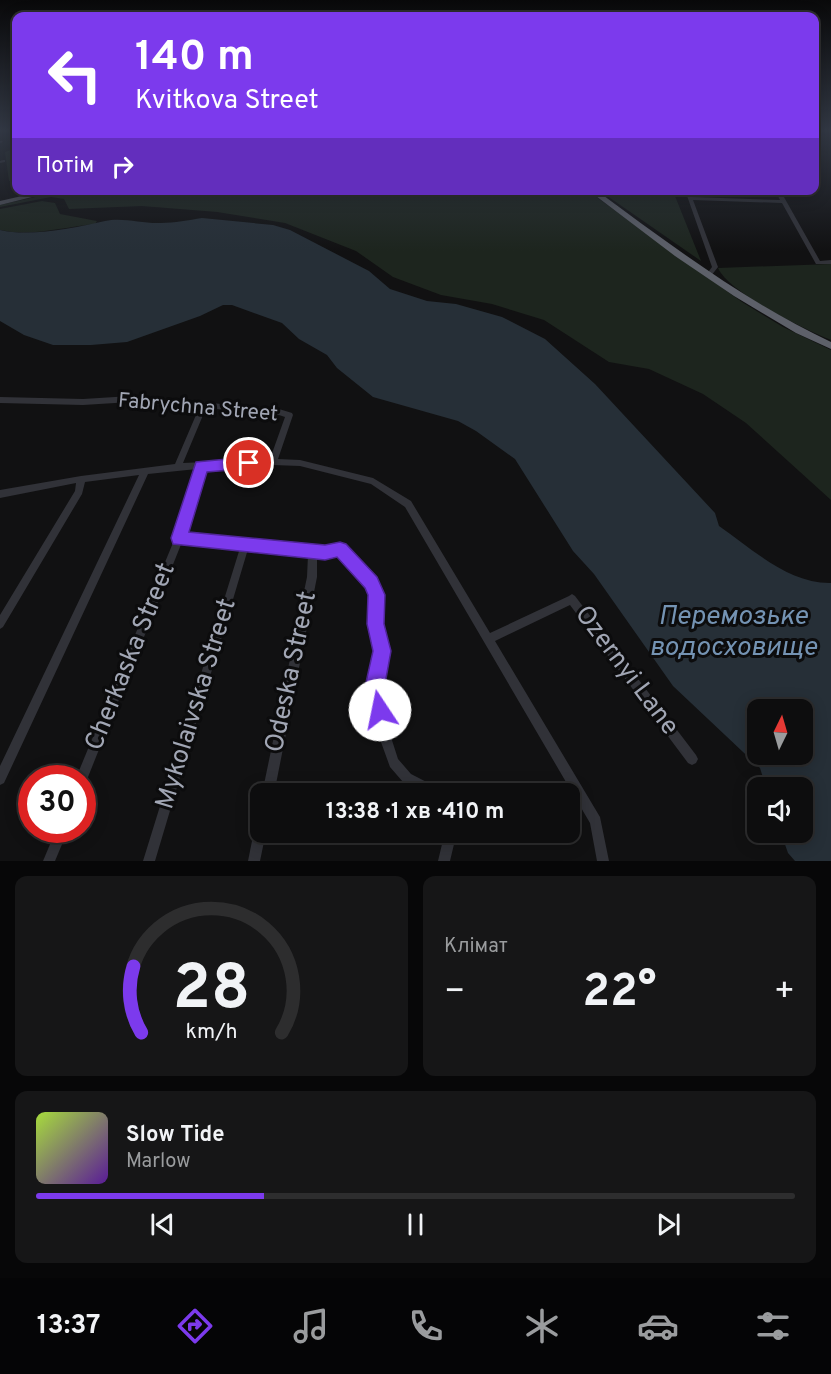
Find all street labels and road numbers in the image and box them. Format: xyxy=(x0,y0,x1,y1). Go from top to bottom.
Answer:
street label: Fabrychna Street xyxy=(117,388,279,428)
street label: Cherkaska Street xyxy=(78,558,184,756)
street label: Odeska Street xyxy=(259,588,325,756)
street label: Mykolaivska Street xyxy=(149,595,245,813)
street label: Ozernyi Lane xyxy=(566,599,686,743)

